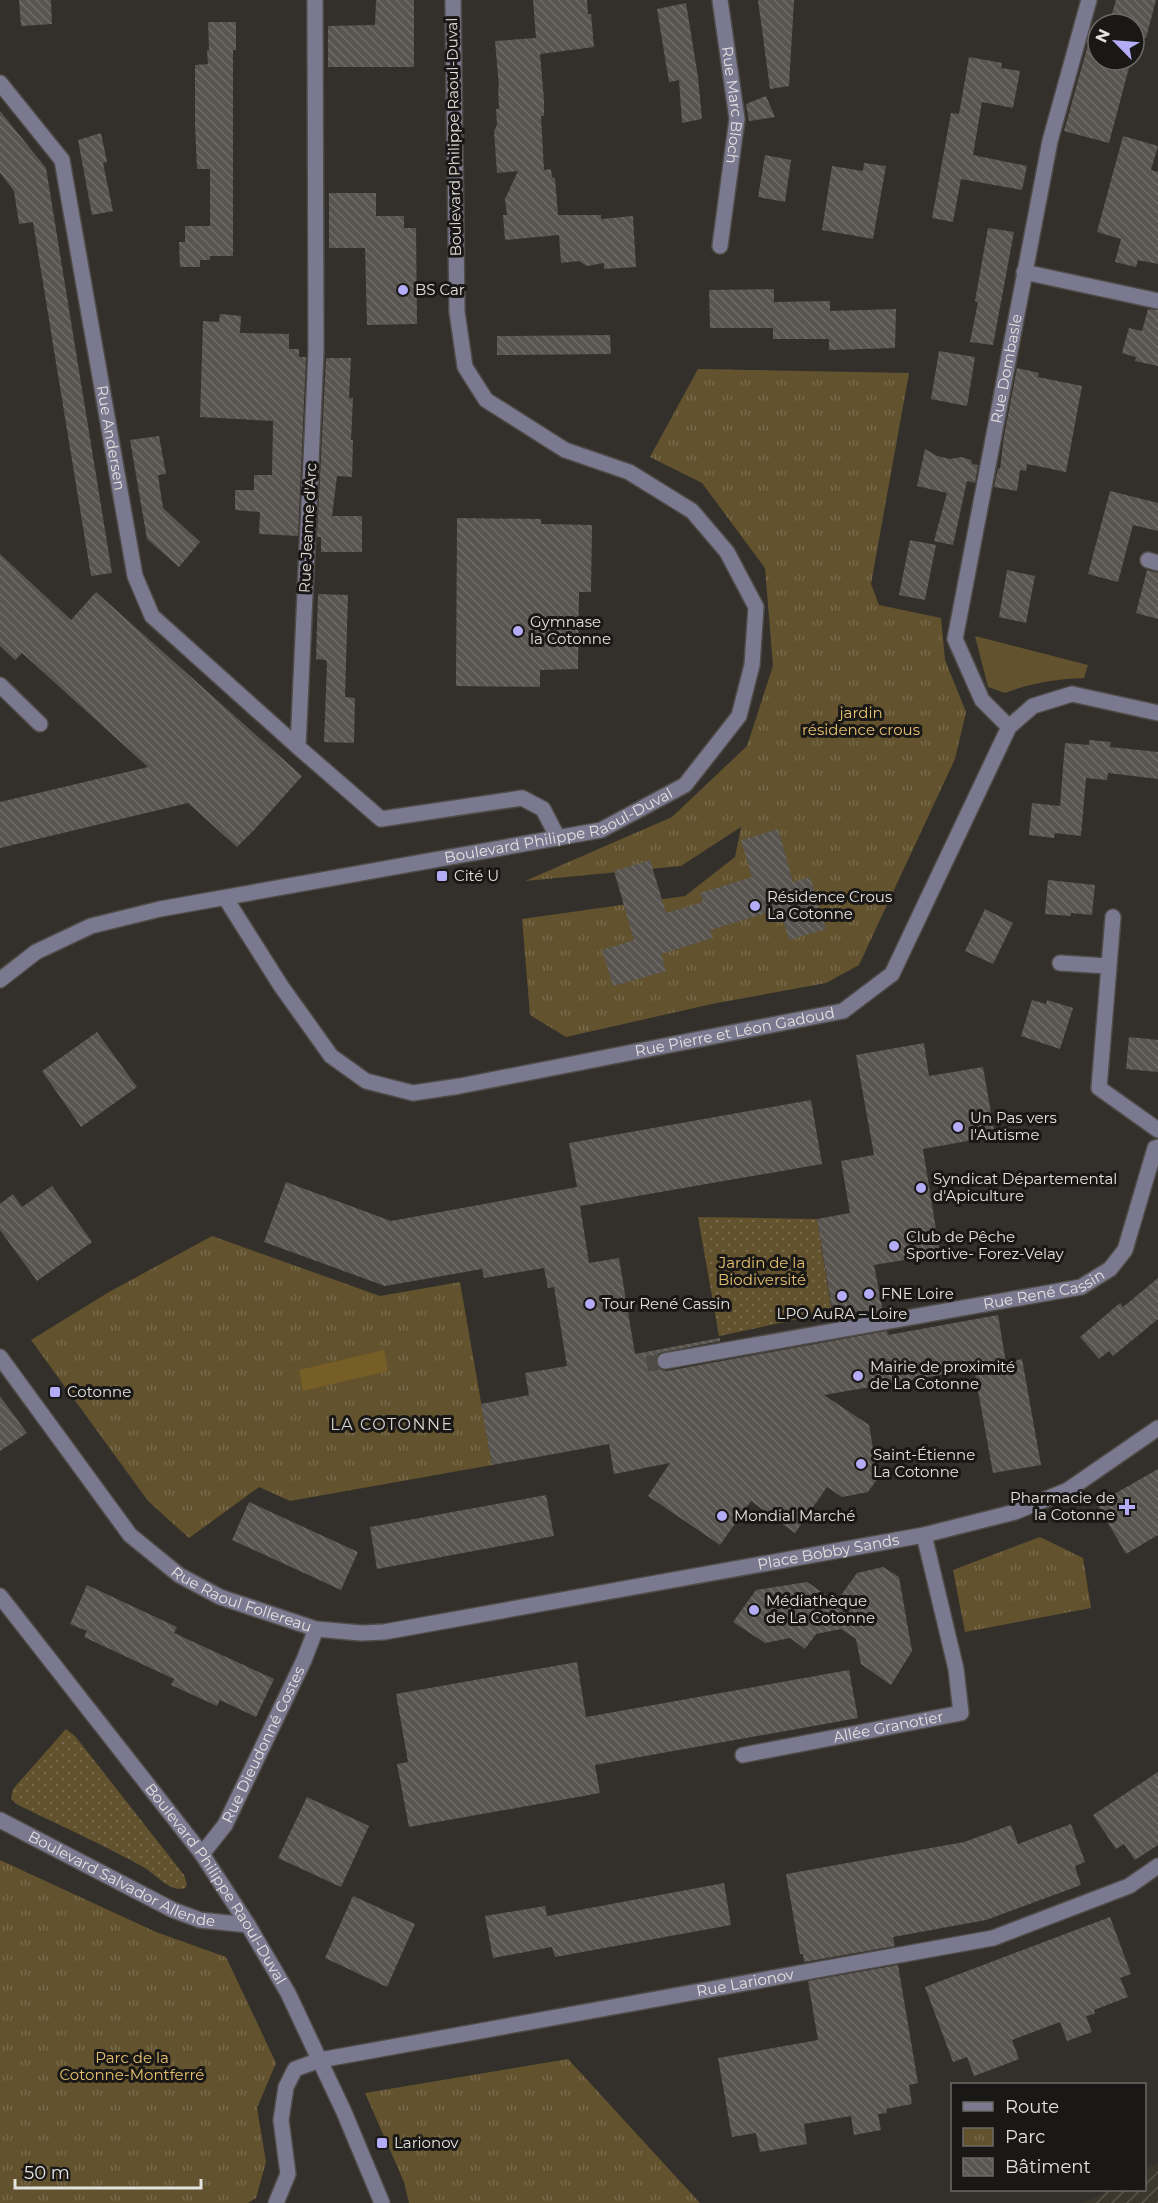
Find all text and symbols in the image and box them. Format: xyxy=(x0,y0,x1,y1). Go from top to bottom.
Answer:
north arrow xyxy=(1086,12,1146,72)
street label: Boulevard Philippe Raoul-Duval xyxy=(442,17,465,257)
text: N xyxy=(1092,26,1114,46)
street label: Rue Marc Bloch xyxy=(718,45,747,165)
place label: BS Car xyxy=(415,280,465,299)
marker: BS Car xyxy=(396,283,410,297)
street label: Rue Dombasle xyxy=(986,312,1026,425)
street label: Rue Andersen xyxy=(93,384,130,492)
street label: Rue Jeanne d'Arc xyxy=(295,463,320,593)
place label: Gymnase la Cotonne xyxy=(530,612,611,648)
marker: Gymnase la Cotonne xyxy=(511,624,525,638)
park label: jardin résidence crous xyxy=(802,703,920,739)
street label: Boulevard Philippe Raoul-Duval xyxy=(443,783,676,867)
place label: Cité U xyxy=(454,866,499,885)
marker: Cité U xyxy=(435,869,449,883)
place label: Résidence Crous La Cotonne xyxy=(767,887,892,923)
marker: Résidence Crous La Cotonne xyxy=(748,899,762,913)
street label: Rue Pierre et Léon Gadoud xyxy=(633,1003,836,1061)
place label: Un Pas vers l'Autisme xyxy=(970,1108,1057,1144)
marker: Un Pas vers l'Autisme xyxy=(951,1120,965,1134)
place label: Syndicat Départemental d'Apiculture xyxy=(933,1169,1117,1205)
marker: Syndicat Départemental d'Apiculture xyxy=(914,1181,928,1195)
place label: Club de Pêche Sportive- Forez-Velay xyxy=(906,1227,1065,1263)
marker: Club de Pêche Sportive- Forez-Velay xyxy=(887,1239,901,1253)
park label: Jardin de la Biodiversité xyxy=(718,1253,806,1289)
street label: Rue René Cassin xyxy=(982,1265,1108,1313)
place label: FNE Loire xyxy=(881,1284,954,1303)
marker: FNE Loire xyxy=(862,1287,876,1301)
marker: LPO AuRA – Loire xyxy=(835,1289,849,1303)
place label: Tour René Cassin xyxy=(602,1294,730,1313)
marker: Tour René Cassin xyxy=(583,1297,597,1311)
place label: LPO AuRA – Loire xyxy=(777,1304,907,1323)
place label: Mairie de proximité de La Cotonne xyxy=(870,1357,1015,1393)
marker: Mairie de proximité de La Cotonne xyxy=(851,1369,865,1383)
place label: Cotonne xyxy=(67,1382,131,1401)
marker: Cotonne xyxy=(48,1385,62,1399)
district label: LA COTONNE xyxy=(330,1415,454,1434)
place label: Saint-Étienne La Cotonne xyxy=(873,1445,975,1481)
marker: Saint-Étienne La Cotonne xyxy=(854,1457,868,1471)
place label: Pharmacie de la Cotonne xyxy=(1010,1488,1115,1524)
marker: Pharmacie de la Cotonne xyxy=(1120,1500,1134,1514)
place label: Mondial Marché xyxy=(734,1506,855,1525)
marker: Mondial Marché xyxy=(715,1509,729,1523)
street label: Place Bobby Sands xyxy=(756,1530,901,1574)
street label: Rue Raoul Follereau xyxy=(167,1562,314,1636)
place label: Médiathèque de La Cotonne xyxy=(766,1591,875,1627)
marker: Médiathèque de La Cotonne xyxy=(747,1603,761,1617)
street label: Rue Dieudonné Costes xyxy=(217,1663,309,1826)
street label: Allée Granotier xyxy=(832,1707,945,1746)
street label: Boulevard Philippe Raoul-Duval xyxy=(141,1779,291,1988)
street label: Boulevard Salvador Allende xyxy=(25,1826,216,1931)
street label: Rue Larionov xyxy=(695,1964,796,2001)
park label: Parc de la Cotonne-Montferré xyxy=(60,2048,204,2084)
legend xyxy=(951,2083,1146,2191)
text: Route xyxy=(1005,2096,1059,2118)
text: Parc xyxy=(1005,2126,1045,2148)
place label: Larionov xyxy=(394,2133,459,2152)
marker: Larionov xyxy=(375,2136,389,2150)
scale bar xyxy=(15,2152,201,2190)
text: Bâtiment xyxy=(1005,2156,1091,2178)
text: 50 m xyxy=(24,2162,70,2184)

